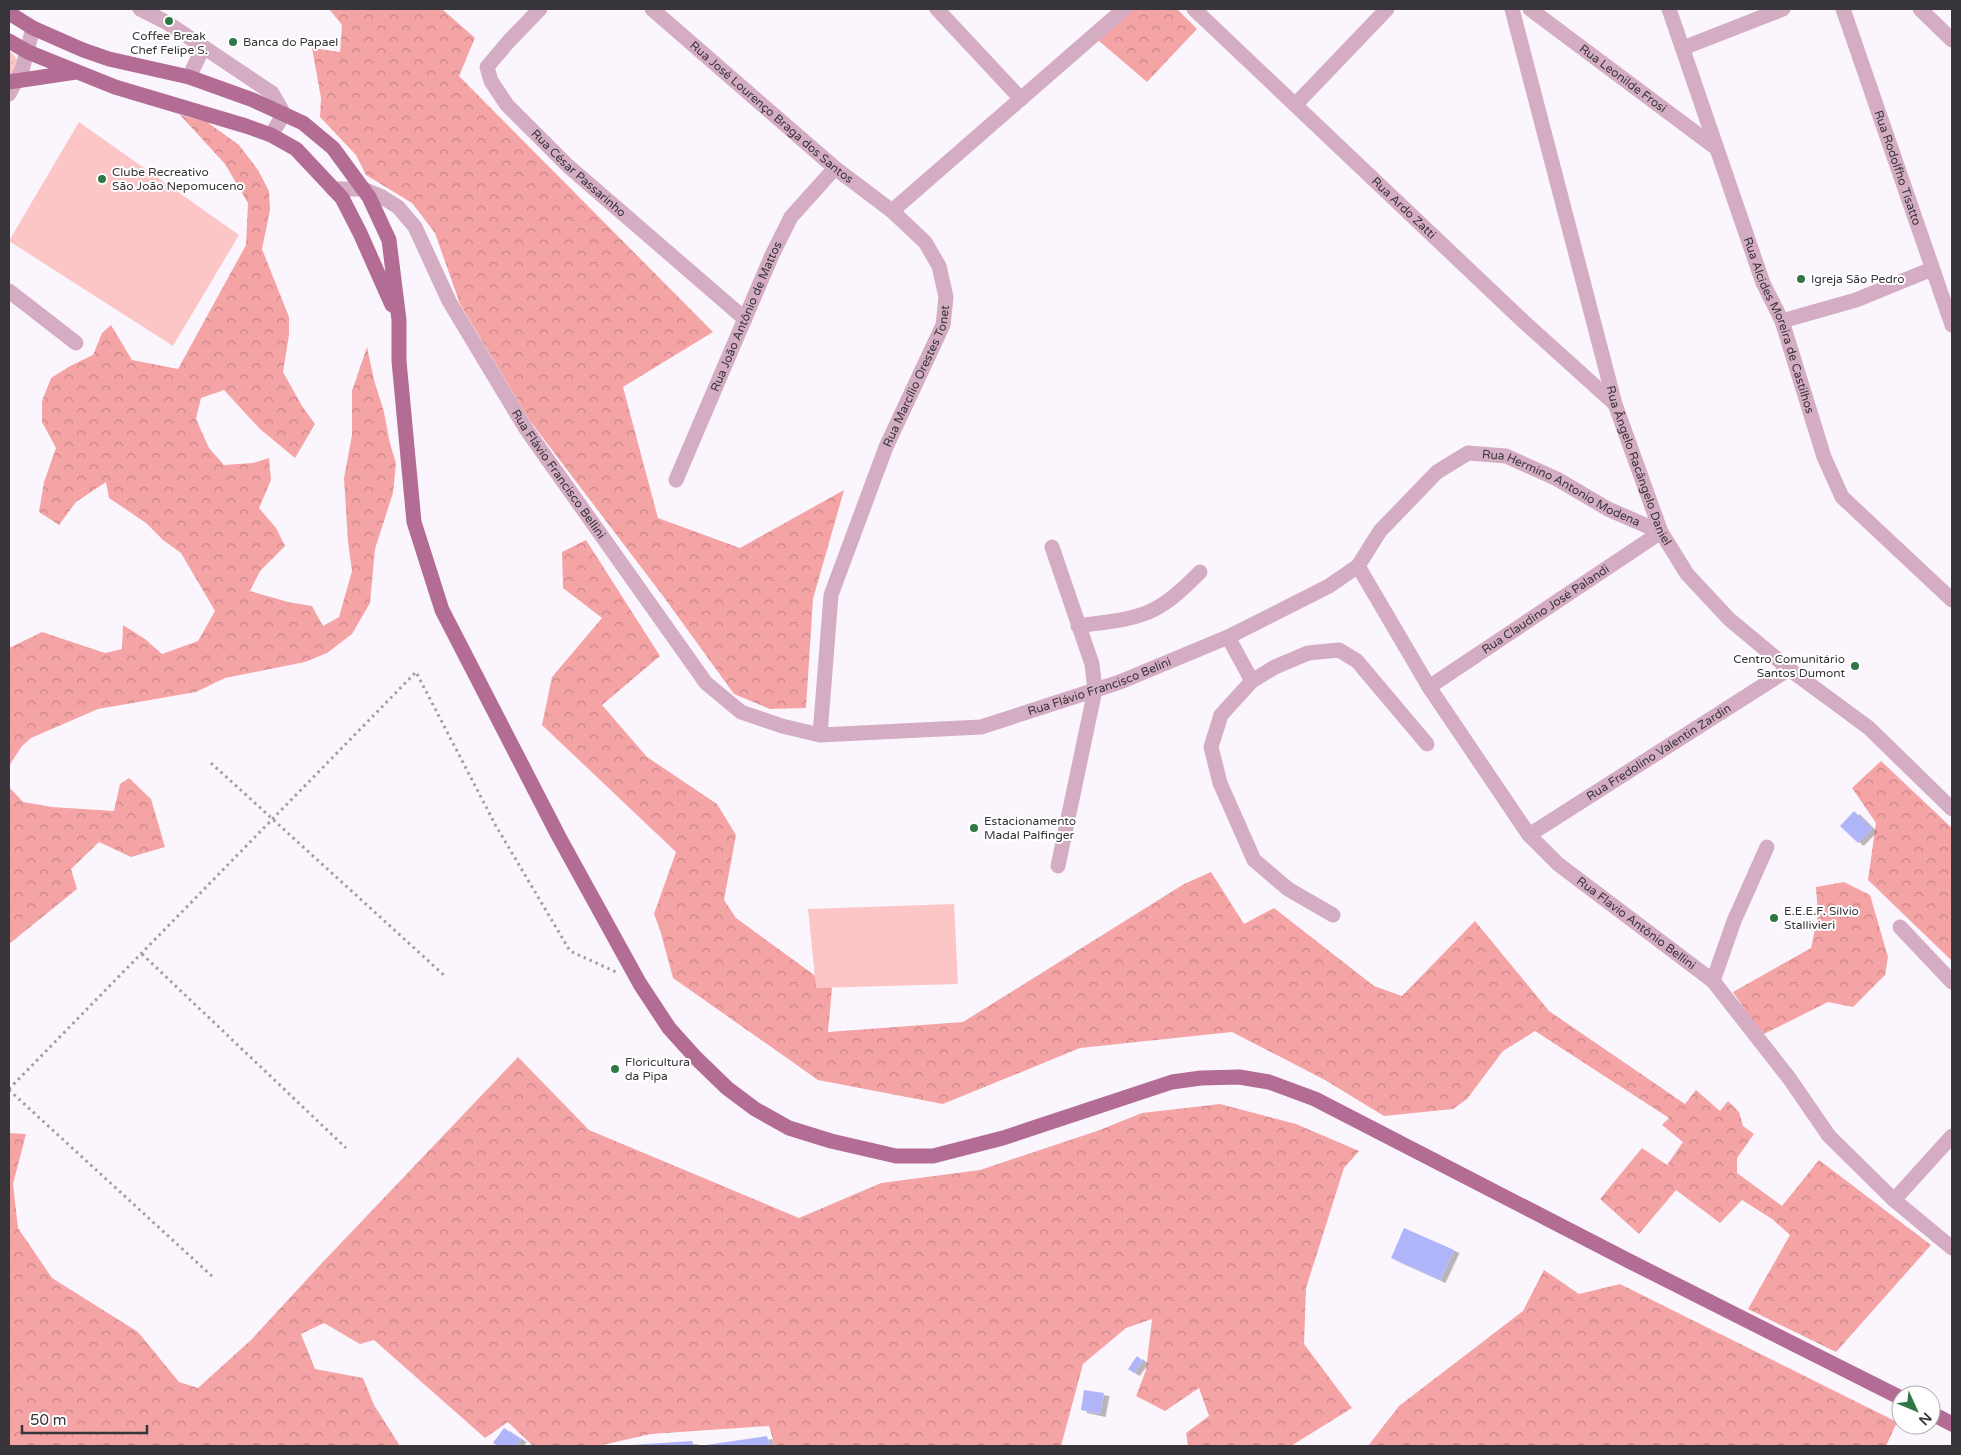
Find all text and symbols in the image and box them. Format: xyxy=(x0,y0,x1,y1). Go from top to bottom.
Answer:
marker: Coffee Break Chef Felipe S. xyxy=(163,15,175,27)
place label: Coffee Break Chef Felipe S. xyxy=(130,29,208,57)
place label: Banca do Papael xyxy=(243,35,338,49)
marker: Banca do Papael xyxy=(227,36,239,48)
street label: Rua José Lourenço Braga dos Santos xyxy=(687,38,856,186)
street label: Rua Leonilde Frosi xyxy=(1577,41,1669,115)
street label: Rua Rodolfho Tisatto xyxy=(1871,108,1924,227)
street label: Rua César Passarinho xyxy=(528,126,629,220)
place label: Clube Recreativo São João Nepomuceno xyxy=(112,165,244,193)
marker: Clube Recreativo São João Nepomuceno xyxy=(96,173,108,185)
street label: Rua Ardo Zatti xyxy=(1369,174,1439,242)
street label: Rua Alcides Moreira de Castilhos xyxy=(1741,235,1817,415)
street label: Rua João Antônio de Mattos xyxy=(708,239,785,394)
place label: Igreja São Pedro xyxy=(1811,272,1904,286)
marker: Igreja São Pedro xyxy=(1795,273,1807,285)
street label: Rua Marcílio Orestes Tonet xyxy=(880,304,952,449)
street label: Rua Ângelo Racângelo Daniel xyxy=(1603,384,1674,548)
street label: Rua Flávio Francisco Bellini xyxy=(509,407,608,541)
street label: Rua Hermino Antonio Modena xyxy=(1482,447,1642,529)
street label: Rua Claudino José Palandi xyxy=(1479,562,1612,657)
place label: Centro Comunitário Santos Dumont xyxy=(1733,652,1845,680)
street label: Rua Flávio Francisco Belini xyxy=(1026,655,1173,718)
marker: Centro Comunitário Santos Dumont xyxy=(1849,660,1861,672)
street label: Rua Fredolino Valentin Zardin xyxy=(1584,701,1734,803)
place label: Estacionamento Madal Palfinger xyxy=(984,814,1076,842)
marker: Estacionamento Madal Palfinger xyxy=(968,822,980,834)
street label: Rua Flavio Antônio Bellini xyxy=(1574,874,1699,972)
place label: E.E.E.F. Sílvio Stallivieri xyxy=(1784,904,1859,932)
marker: E.E.E.F. Sílvio Stallivieri xyxy=(1768,912,1780,924)
place label: Floricultura da Pipa xyxy=(625,1055,690,1083)
marker: Floricultura da Pipa xyxy=(609,1063,621,1075)
north arrow xyxy=(1891,1385,1941,1435)
scale bar xyxy=(22,1402,148,1434)
text: N xyxy=(1915,1409,1935,1429)
text: 50 m xyxy=(30,1411,67,1429)

